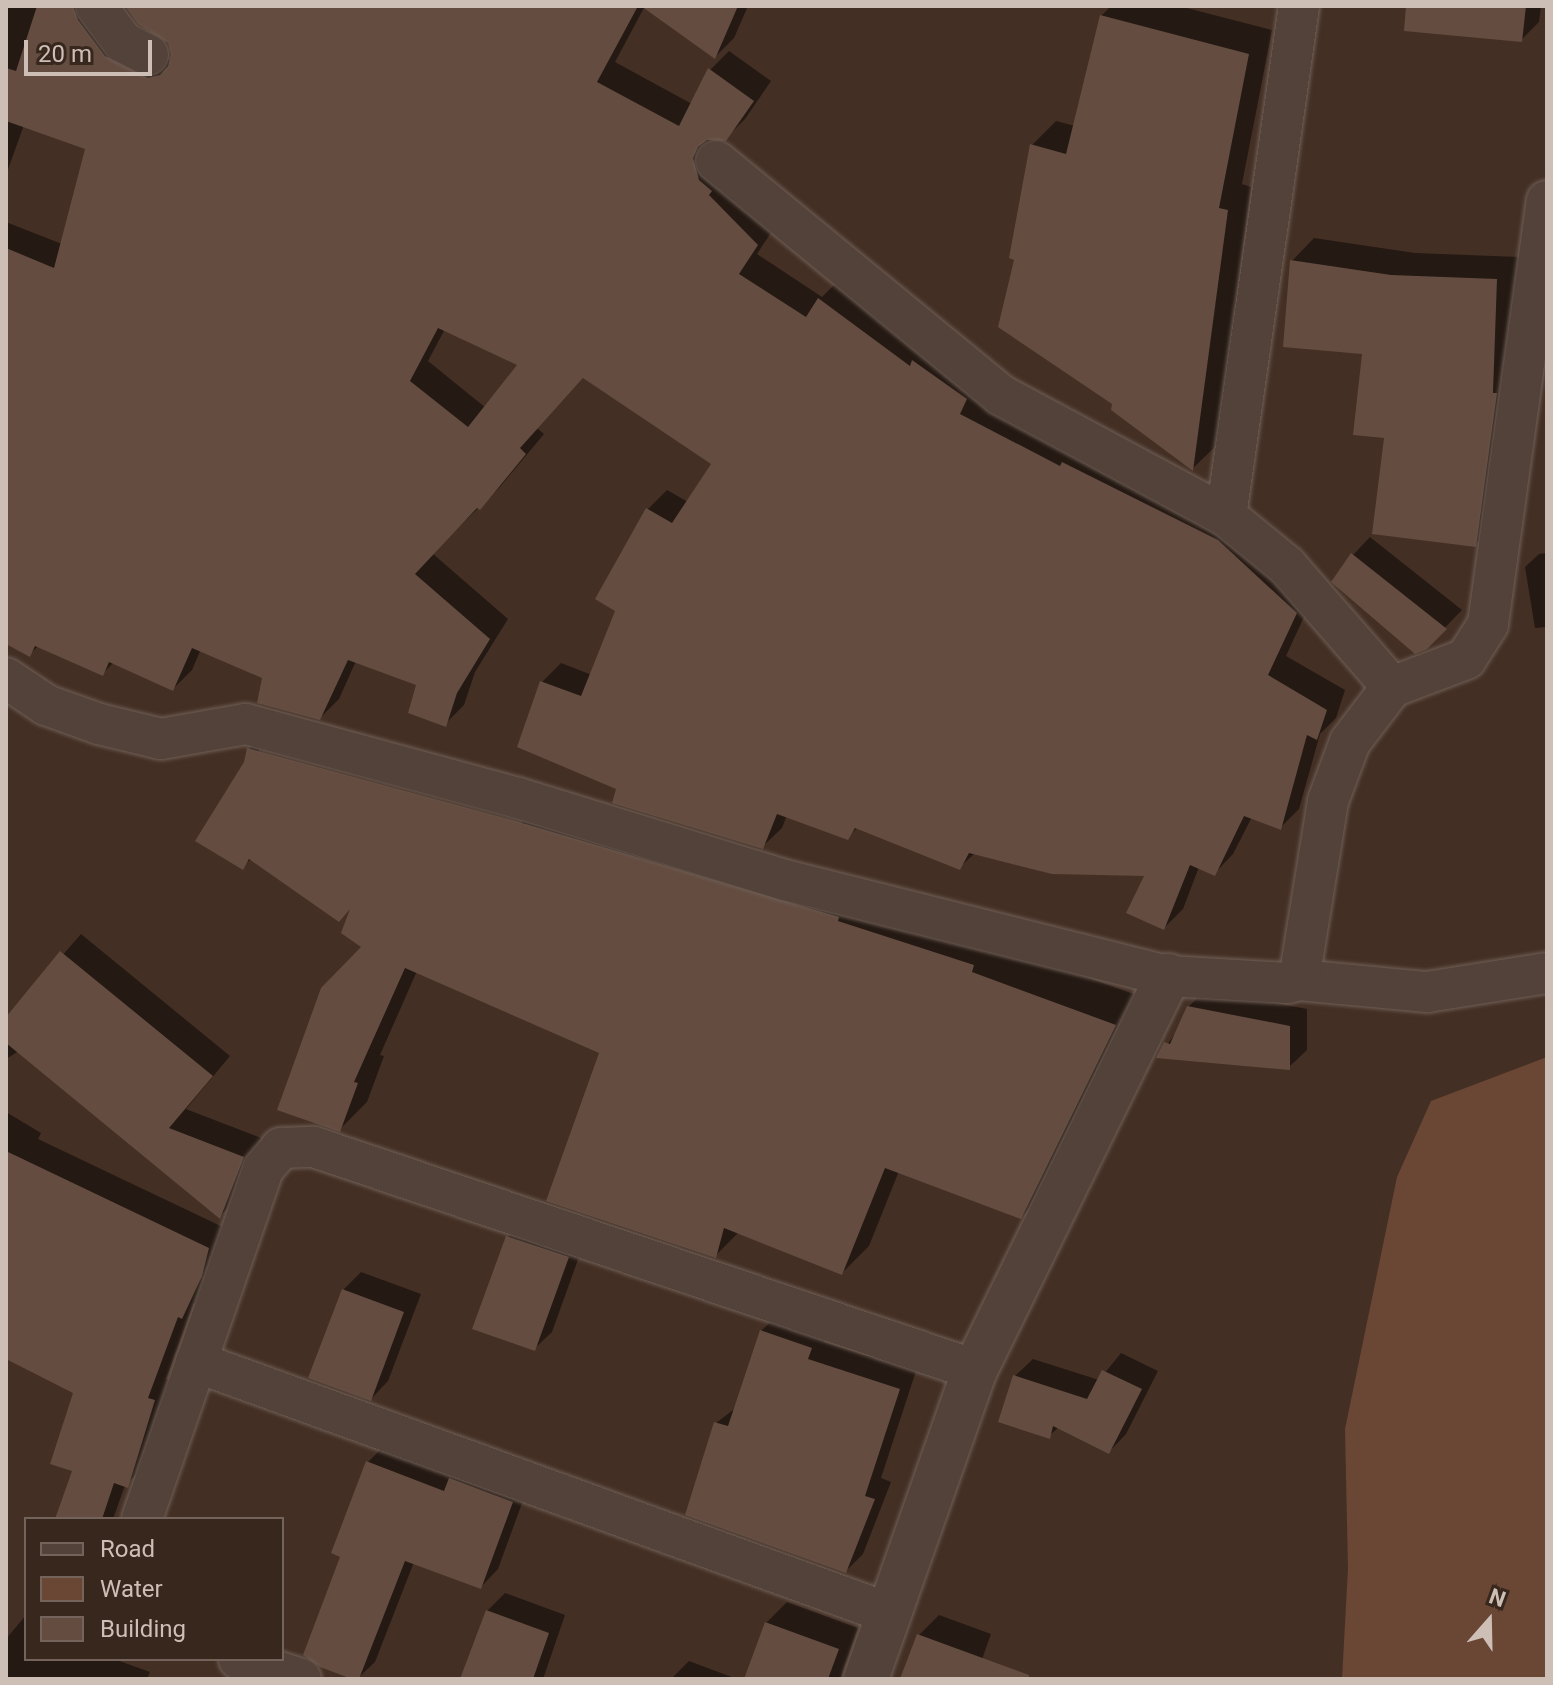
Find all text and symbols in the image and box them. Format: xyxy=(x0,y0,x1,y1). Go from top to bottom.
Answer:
scale bar xyxy=(28,24,156,74)
text: 20 m xyxy=(38,40,92,68)
legend xyxy=(24,1517,284,1661)
text: Road xyxy=(100,1535,155,1563)
text: Water xyxy=(100,1575,163,1603)
north arrow xyxy=(1449,1581,1529,1661)
text: N xyxy=(1486,1584,1509,1612)
text: Building xyxy=(100,1615,186,1643)

